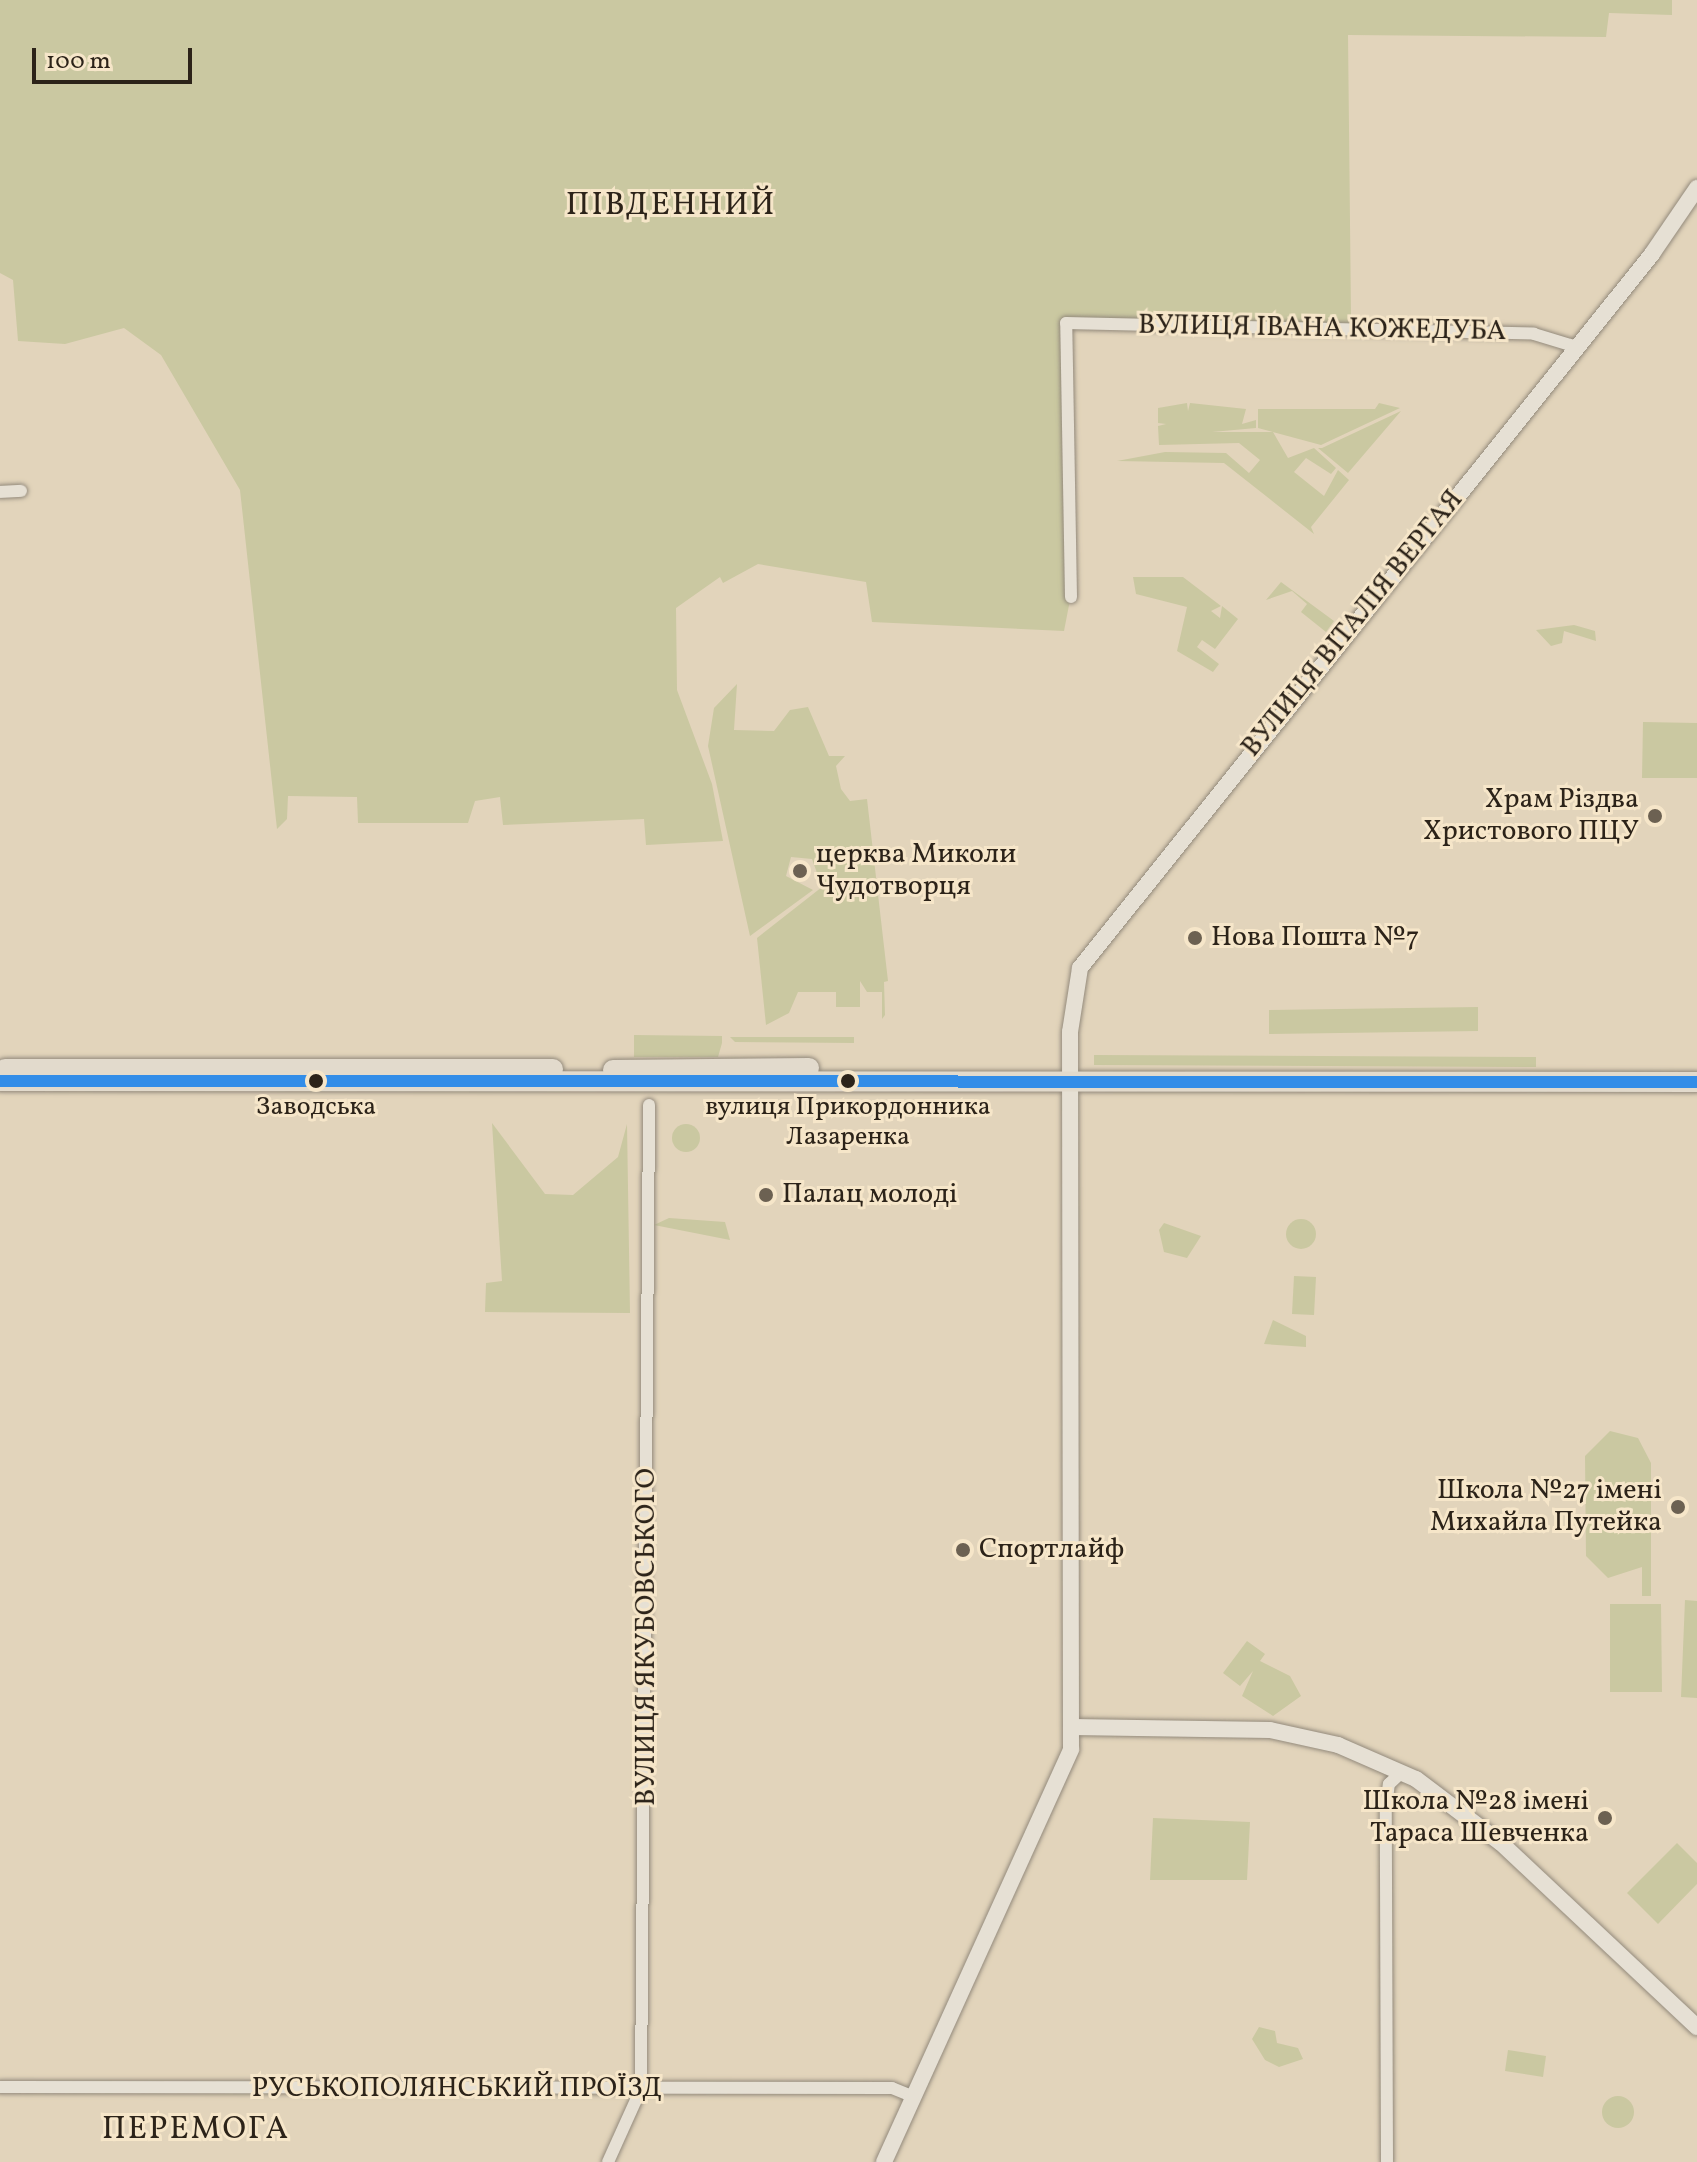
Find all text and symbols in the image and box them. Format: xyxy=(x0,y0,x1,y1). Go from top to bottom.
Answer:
scale bar xyxy=(36,32,196,82)
text: 100 m xyxy=(46,45,111,79)
district label: ПІВДЕННИЙ xyxy=(566,187,776,225)
street label: ВУЛИЦЯ ІВАНА КОЖЕДУБА xyxy=(1138,309,1506,349)
street label: ВУЛИЦЯ ВІТАЛІЯ ВЕРГАЯ xyxy=(1235,484,1471,764)
place label: Храм Різдва Христового ПЦУ xyxy=(1423,783,1639,849)
marker: Храм Різдва Христового ПЦУ xyxy=(1646,807,1664,825)
place label: церква Миколи Чудотворця xyxy=(816,838,1016,904)
marker: церква Миколи Чудотворця xyxy=(791,862,809,880)
place label: Нова Пошта №7 xyxy=(1211,921,1419,955)
marker: Нова Пошта №7 xyxy=(1186,929,1204,947)
marker: Заводська xyxy=(308,1073,324,1089)
marker: вулиця Прикордонника Лазаренка xyxy=(840,1073,856,1089)
place label: Заводська xyxy=(256,1092,376,1124)
place label: вулиця Прикордонника Лазаренка xyxy=(705,1092,991,1154)
place label: Палац молоді xyxy=(782,1178,957,1212)
marker: Палац молоді xyxy=(757,1186,775,1204)
street label: ВУЛИЦЯ ЯКУБОВСЬКОГО xyxy=(630,1468,664,1806)
place label: Школа №27 імені Михайла Путейка xyxy=(1430,1474,1662,1540)
marker: Школа №27 імені Михайла Путейка xyxy=(1669,1498,1687,1516)
place label: Спортлайф xyxy=(979,1533,1124,1567)
marker: Спортлайф xyxy=(954,1541,972,1559)
place label: Школа №28 імені Тараса Шевченка xyxy=(1363,1785,1589,1851)
marker: Школа №28 імені Тараса Шевченка xyxy=(1596,1809,1614,1827)
street label: РУСЬКОПОЛЯНСЬКИЙ ПРОЇЗД xyxy=(252,2072,662,2106)
district label: ПЕРЕМОГА xyxy=(102,2111,290,2149)

